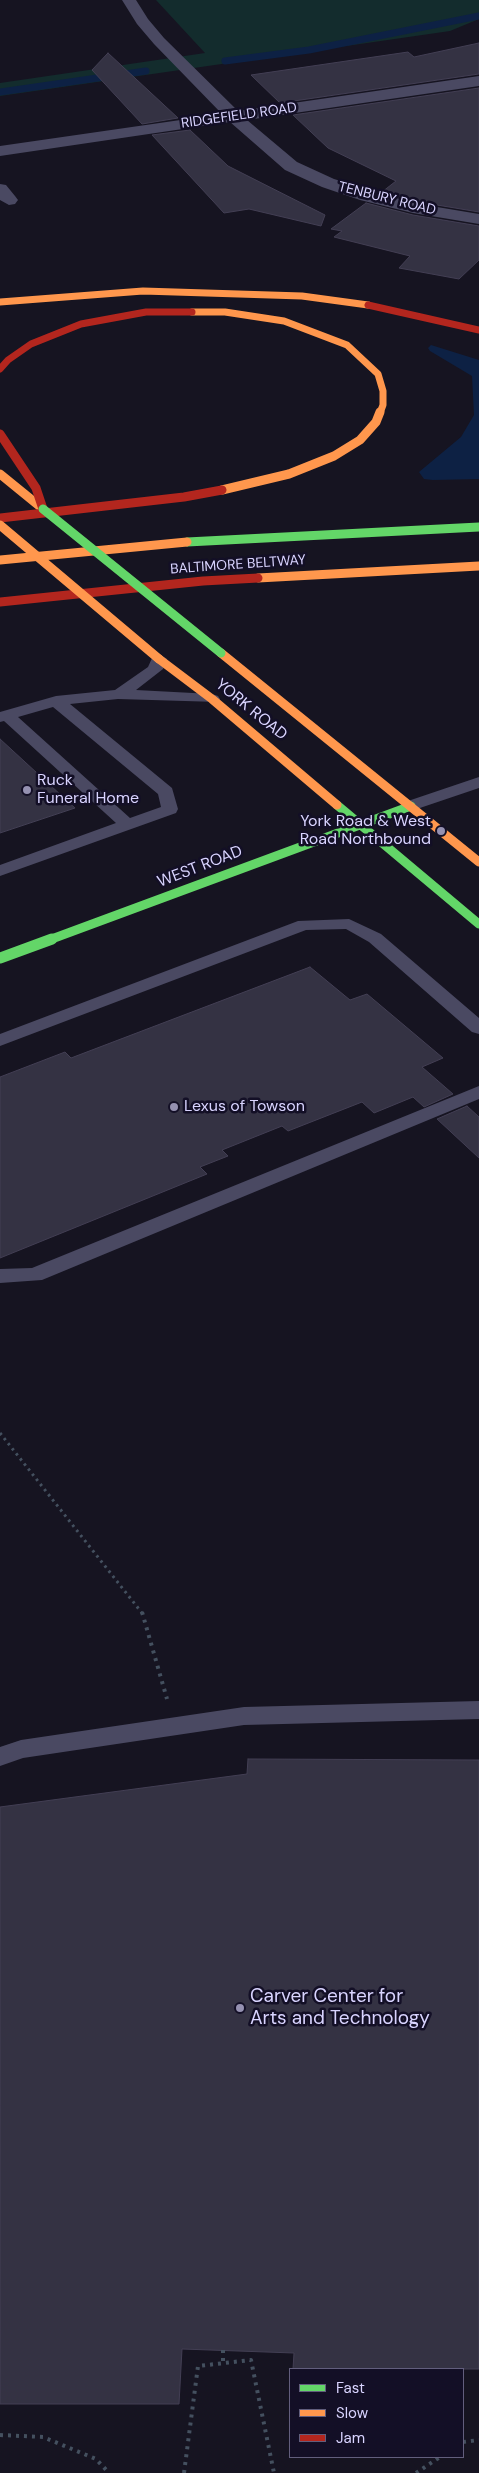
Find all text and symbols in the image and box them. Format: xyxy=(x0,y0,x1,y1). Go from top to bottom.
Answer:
street label: RIDGEFIELD ROAD xyxy=(180,100,298,132)
street label: TENBURY ROAD xyxy=(336,179,438,219)
street label: BALTIMORE BELTWAY xyxy=(170,552,306,578)
street label: YORK ROAD xyxy=(211,675,291,745)
place label: Ruck Funeral Home xyxy=(37,771,139,809)
marker: Ruck Funeral Home xyxy=(21,784,33,796)
place label: York Road & West Road Northbound xyxy=(300,812,431,850)
marker: York Road & West Road Northbound xyxy=(435,825,447,837)
street label: WEST ROAD xyxy=(155,842,245,892)
place label: Lexus of Towson xyxy=(184,1097,305,1117)
marker: Lexus of Towson xyxy=(168,1101,180,1113)
place label: Carver Center for Arts and Technology xyxy=(250,1986,430,2030)
marker: Carver Center for Arts and Technology xyxy=(234,2002,246,2014)
legend xyxy=(289,2368,464,2458)
text: Fast xyxy=(336,2378,365,2398)
text: Slow xyxy=(336,2403,368,2423)
text: Jam xyxy=(336,2428,365,2448)

